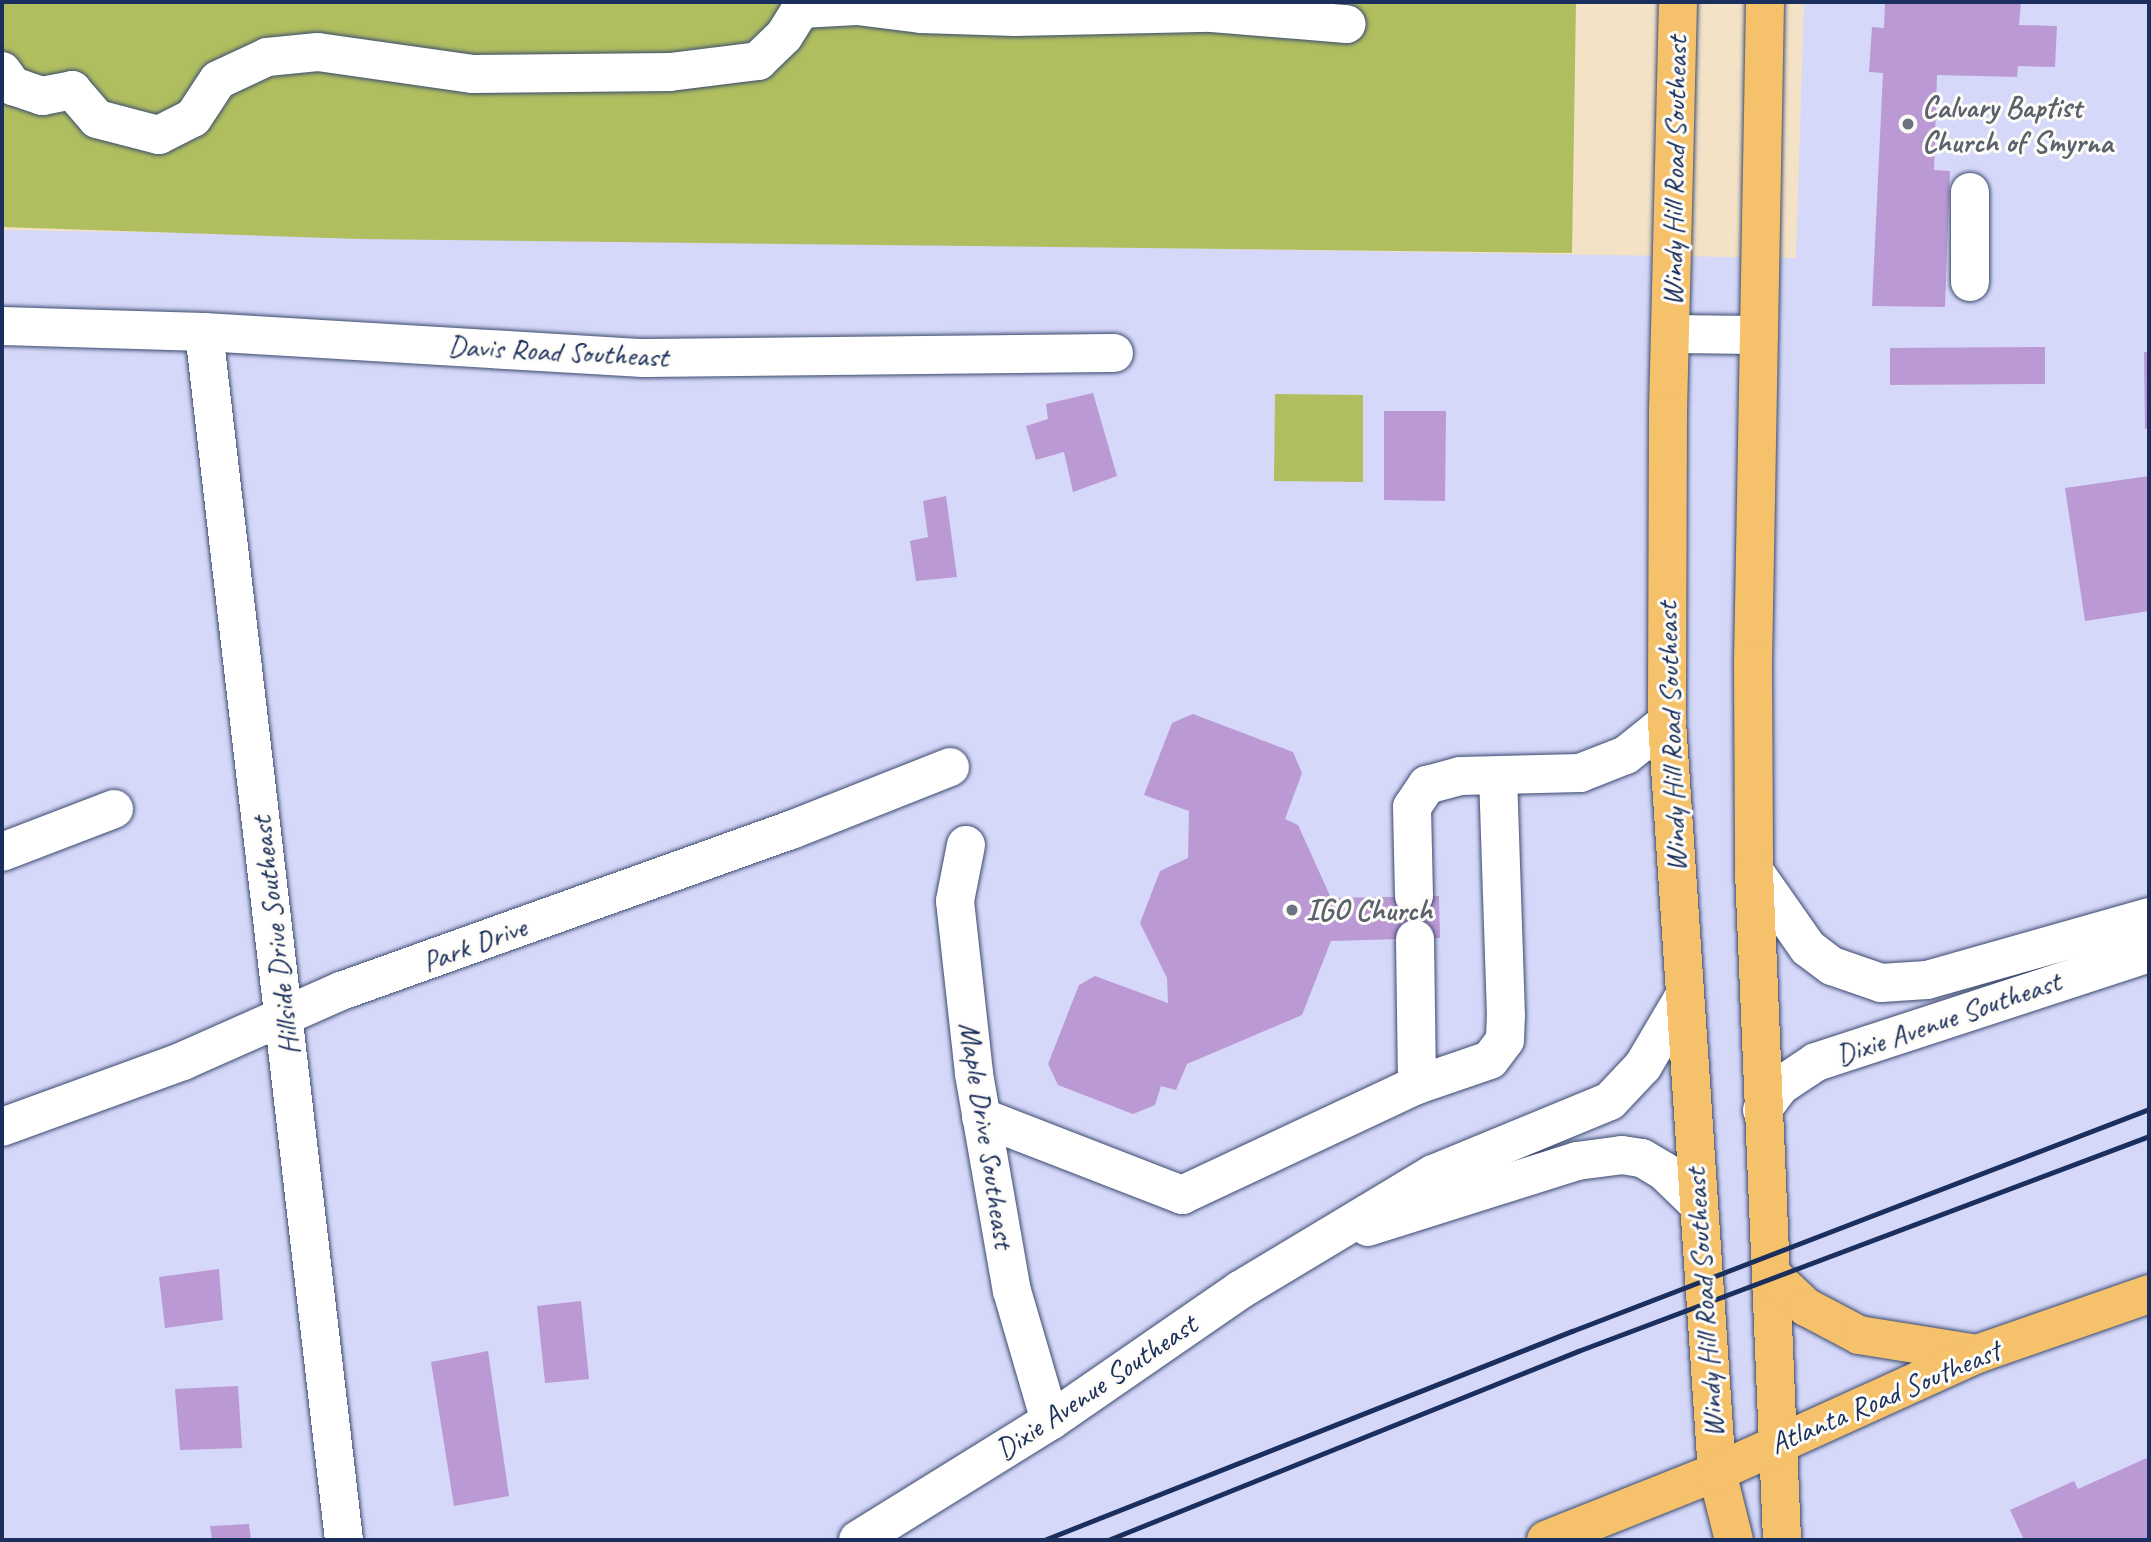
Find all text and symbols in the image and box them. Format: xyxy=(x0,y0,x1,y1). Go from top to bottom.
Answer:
street label: Windy Hill Road Southeast xyxy=(1654,35,1694,307)
place label: Calvary Baptist Church of Smyrna xyxy=(1922,89,2113,160)
marker: Calvary Baptist Church of Smyrna xyxy=(1900,116,1916,132)
street label: Davis Road Southeast xyxy=(446,327,670,375)
street label: Windy Hill Road Southeast xyxy=(1648,601,1694,873)
street label: Hillside Drive Southeast xyxy=(242,814,308,1058)
place label: IGO Church xyxy=(1306,892,1432,928)
marker: IGO Church xyxy=(1284,902,1300,918)
street label: Park Drive xyxy=(417,908,531,980)
street label: Dixie Avenue Southeast xyxy=(1831,963,2065,1073)
street label: Maple Drive Southeast xyxy=(951,1018,1023,1252)
street label: Windy Hill Road Southeast xyxy=(1677,1167,1731,1439)
street label: Dixie Avenue Southeast xyxy=(989,1306,1203,1468)
street label: Atlanta Road Southeast xyxy=(1765,1332,2005,1462)

